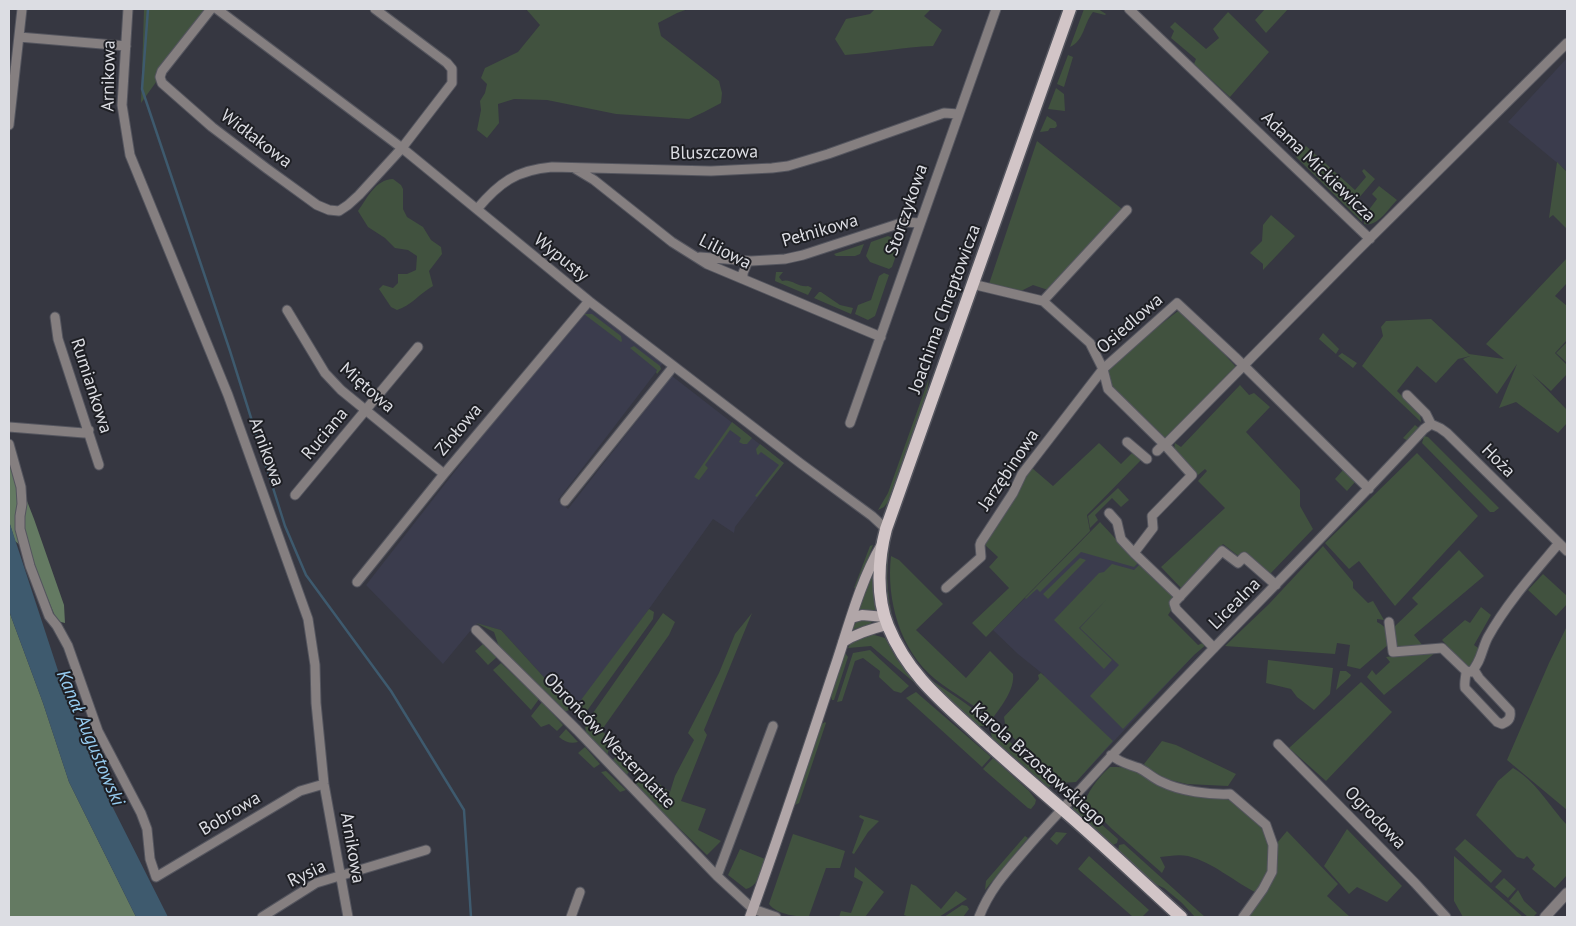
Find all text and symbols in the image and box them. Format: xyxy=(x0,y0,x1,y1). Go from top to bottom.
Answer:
street label: Arnikowa xyxy=(98,40,120,112)
street label: Widłakowa xyxy=(216,105,296,173)
street label: Adama Mickiewicza xyxy=(1257,107,1379,227)
street label: Bluszczowa xyxy=(670,141,758,165)
street label: Storczykowa xyxy=(881,161,933,259)
street label: Pełnikowa xyxy=(779,210,861,252)
street label: Joachima Chreptowicza xyxy=(904,222,986,396)
street label: Wypusty xyxy=(529,229,593,287)
street label: Liliowa xyxy=(695,230,755,274)
street label: Osiedlowa xyxy=(1093,289,1167,359)
street label: Rumiankowa xyxy=(66,336,116,436)
street label: Miętowa xyxy=(335,358,399,418)
street label: Ziołowa xyxy=(431,400,487,460)
street label: Ruciana xyxy=(297,404,353,464)
street label: Arnikowa xyxy=(244,415,288,489)
street label: Jarzębinowa xyxy=(974,425,1044,515)
street label: Hoża xyxy=(1477,440,1519,482)
street label: Licealna xyxy=(1205,574,1265,634)
water label: Kanał Augustowski xyxy=(51,667,129,809)
street label: Obrońców Westerplatte xyxy=(539,669,679,813)
street label: Karola Brzostowskiego xyxy=(966,699,1110,831)
street label: Ogrodowa xyxy=(1340,782,1410,854)
street label: Bobrowa xyxy=(195,787,265,841)
street label: Arnikowa xyxy=(335,811,369,885)
street label: Rysia xyxy=(284,856,330,892)

